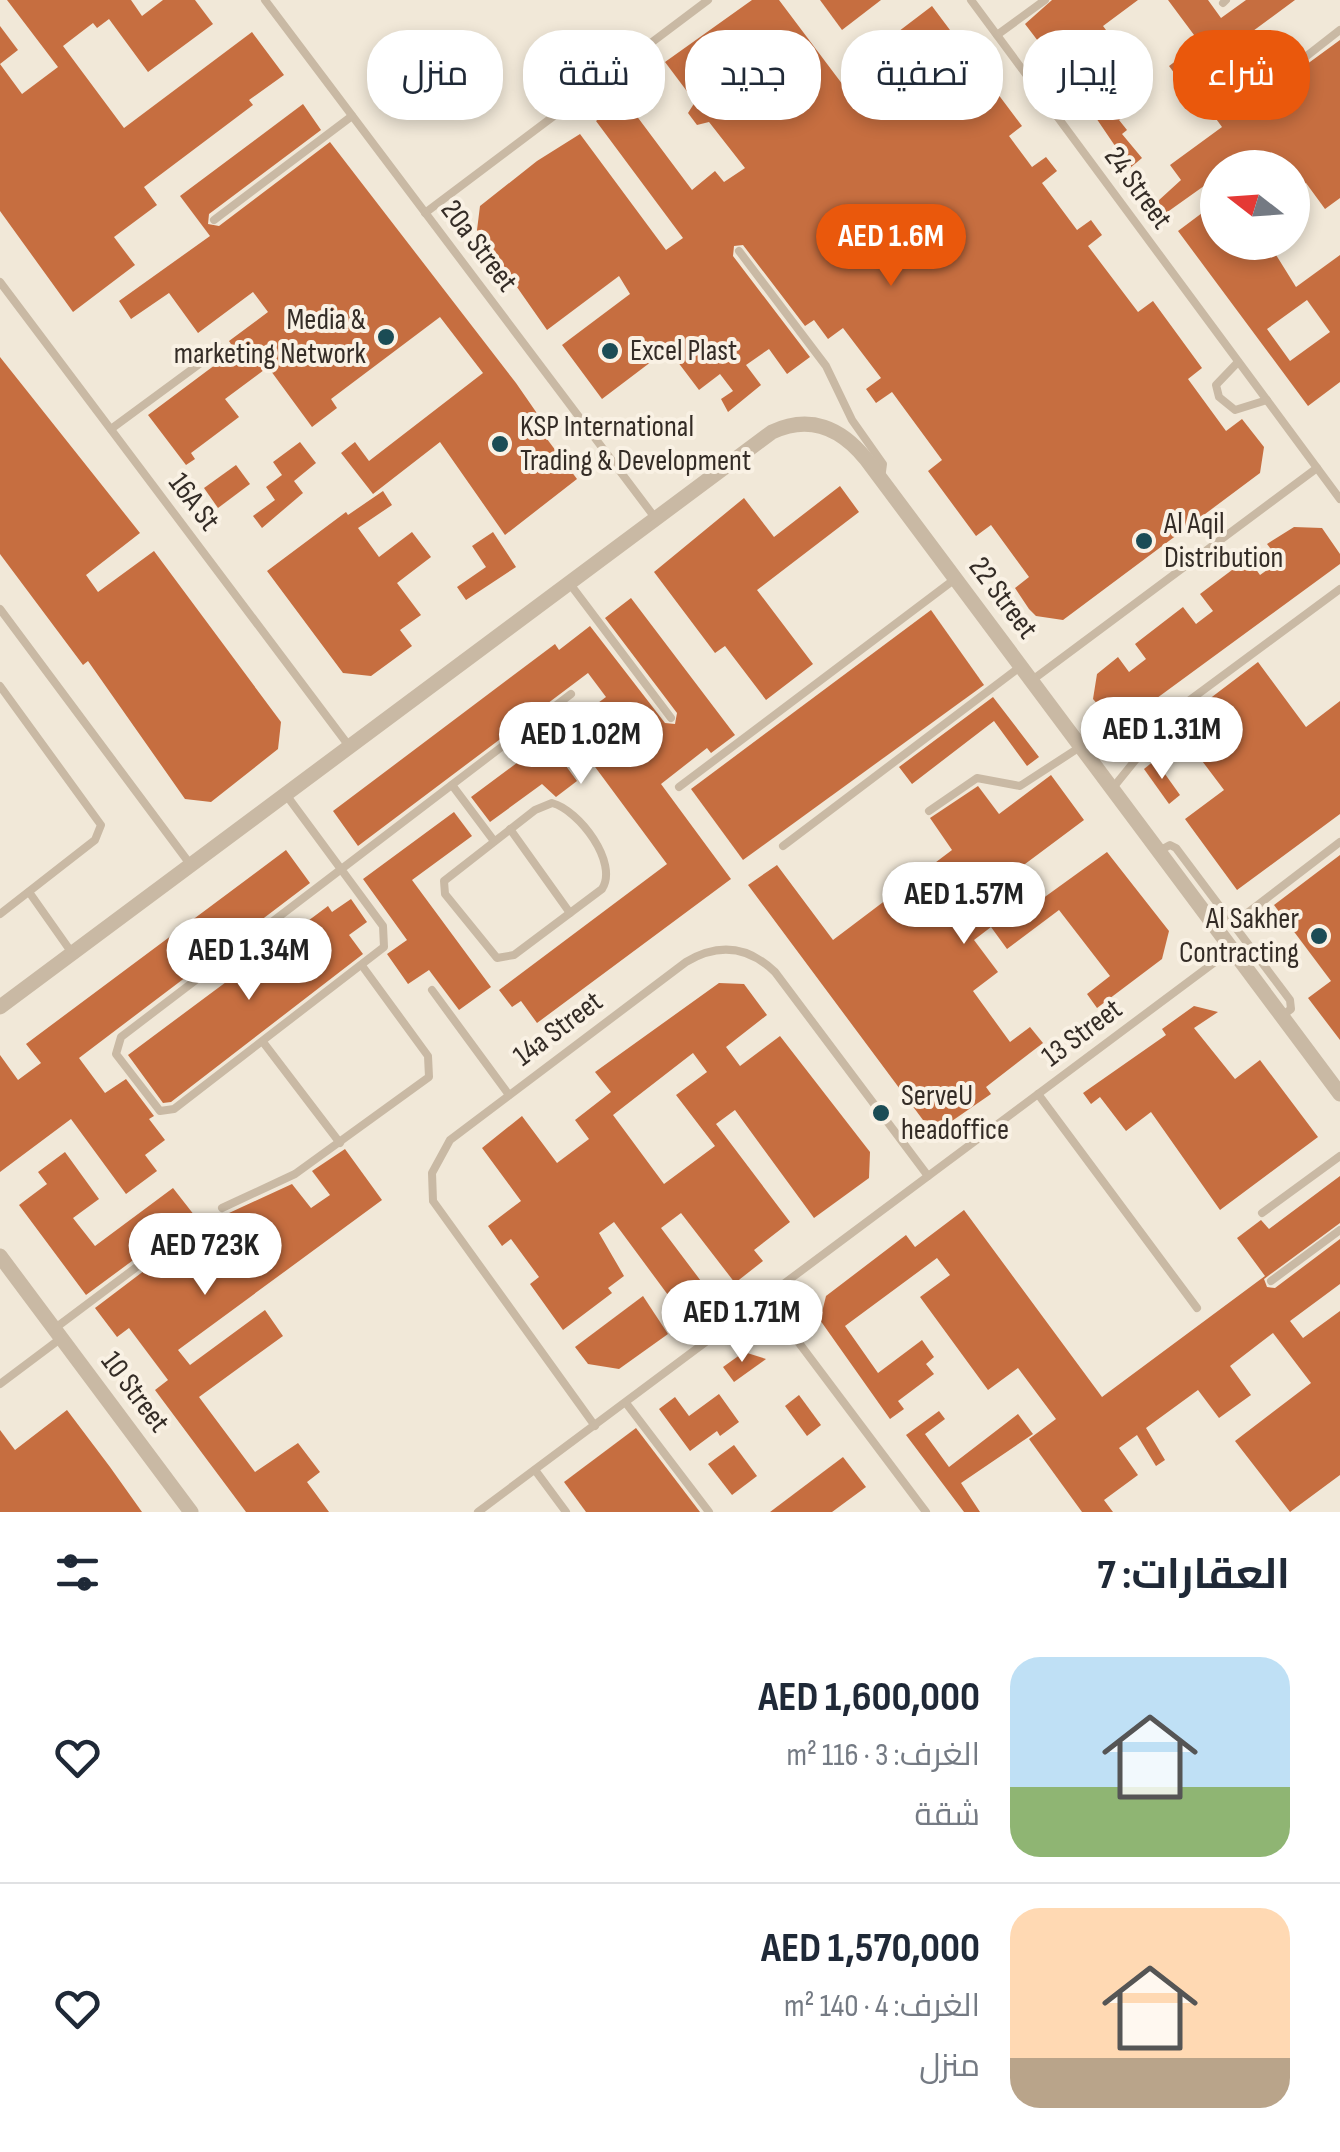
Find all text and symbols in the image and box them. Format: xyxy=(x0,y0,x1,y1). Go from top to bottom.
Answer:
chip: منزل xyxy=(367,30,503,120)
chip: شقة xyxy=(523,30,665,120)
chip: جديد xyxy=(685,30,821,120)
chip: تصفية xyxy=(841,30,1003,120)
chip: إيجار xyxy=(1023,30,1153,120)
chip: شراء xyxy=(1173,30,1310,120)
street label: 24 Street xyxy=(1096,140,1180,236)
north arrow xyxy=(1200,150,1310,260)
map controls xyxy=(1200,150,1310,260)
street label: 20a Street xyxy=(433,193,525,299)
pin: AED 1.6M xyxy=(788,204,994,289)
text: AED 1.6M xyxy=(838,217,944,256)
place label: Media & marketing Network xyxy=(174,302,367,372)
marker: Media & marketing Network xyxy=(375,326,397,348)
place label: Excel Plast xyxy=(630,333,737,369)
marker: Excel Plast xyxy=(599,340,621,362)
place label: KSP International Trading & Development xyxy=(520,409,751,479)
marker: KSP International Trading & Development xyxy=(489,433,511,455)
street label: 16A St xyxy=(161,466,227,538)
place label: Al Aqil Distribution xyxy=(1163,506,1283,576)
marker: Al Aqil Distribution xyxy=(1133,530,1155,552)
street label: 22 Street xyxy=(961,550,1045,646)
pin: AED 1.31M xyxy=(1048,697,1276,782)
pin: AED 1.02M xyxy=(467,702,695,787)
text: AED 1.31M xyxy=(1103,710,1221,749)
text: AED 1.02M xyxy=(521,715,641,754)
pin: AED 1.57M xyxy=(850,862,1078,947)
text: AED 1.57M xyxy=(904,875,1024,914)
place label: Al Sakher Contracting xyxy=(1179,901,1299,971)
pin: AED 1.34M xyxy=(135,918,363,1003)
marker: Al Sakher Contracting xyxy=(1308,925,1330,947)
text: AED 1.34M xyxy=(189,931,309,970)
street label: 14a Street xyxy=(506,984,610,1074)
street label: 13 Street xyxy=(1035,991,1129,1075)
place label: ServeU headoffice xyxy=(901,1078,1009,1148)
marker: ServeU headoffice xyxy=(870,1102,892,1124)
pin: AED 723K xyxy=(102,1213,308,1298)
text: AED 723K xyxy=(151,1226,259,1265)
pin: AED 1.71M xyxy=(628,1280,856,1365)
text: AED 1.71M xyxy=(684,1293,800,1332)
street label: 10 Street xyxy=(93,1344,177,1440)
icon: filters xyxy=(50,1545,105,1600)
text: العقارات: 7 xyxy=(1097,1550,1290,1601)
text: AED 1,600,000 xyxy=(758,1672,980,1723)
icon: home xyxy=(1090,1697,1210,1817)
icon: heart xyxy=(50,1730,105,1785)
text: الغرف: 3 · 116 m² xyxy=(786,1736,980,1775)
text: شقة xyxy=(915,1796,980,1835)
text: AED 1,570,000 xyxy=(761,1923,980,1974)
icon: home xyxy=(1090,1948,1210,2068)
icon: heart xyxy=(50,1981,105,2036)
text: الغرف: 4 · 140 m² xyxy=(784,1987,980,2026)
text: منزل xyxy=(919,2047,980,2086)

